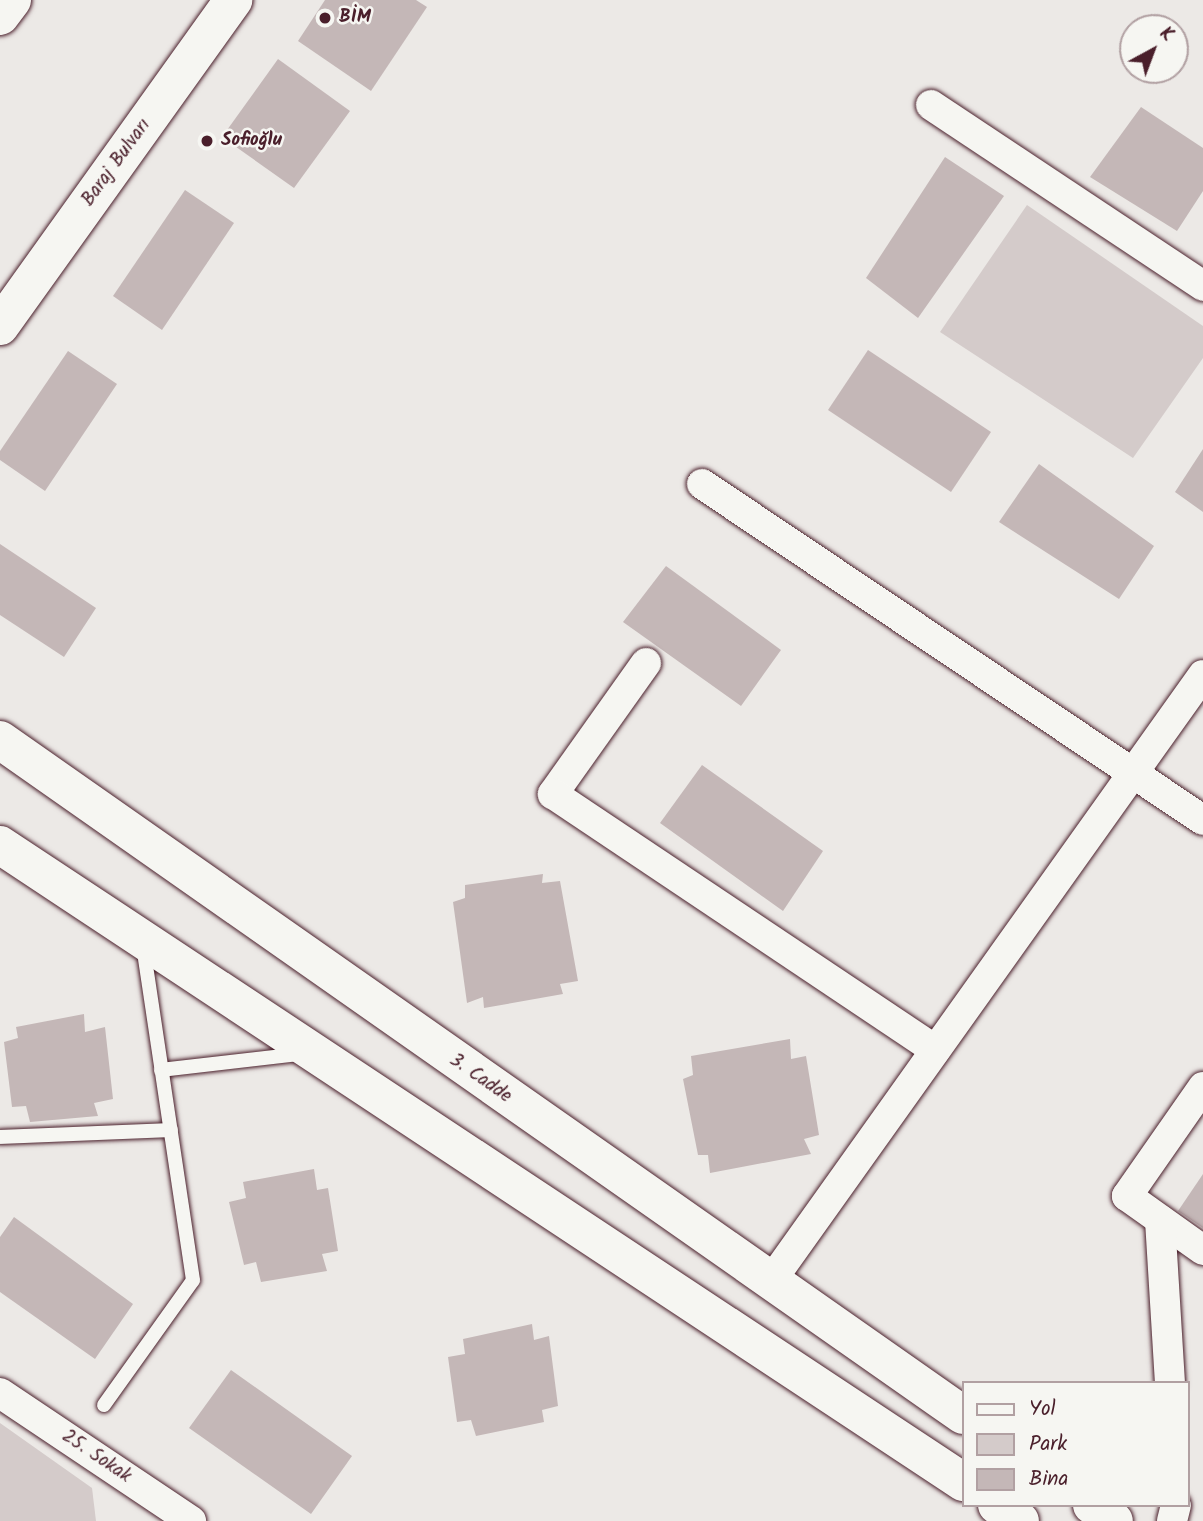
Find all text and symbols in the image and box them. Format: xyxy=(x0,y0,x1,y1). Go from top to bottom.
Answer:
place label: BİM xyxy=(339,7,371,29)
marker: BİM xyxy=(317,10,333,26)
north arrow xyxy=(1119,14,1189,84)
text: K xyxy=(1152,20,1181,50)
street label: Baraj Bulvarı xyxy=(78,115,156,211)
place label: Sofioğlu xyxy=(221,130,282,152)
marker: Sofioğlu xyxy=(199,133,215,149)
street label: 3. Cadde xyxy=(444,1049,516,1109)
legend xyxy=(962,1381,1189,1507)
text: Yol xyxy=(1029,1393,1056,1426)
street label: 25. Sokak xyxy=(57,1426,135,1488)
text: Park xyxy=(1029,1428,1067,1461)
text: Bina xyxy=(1029,1463,1068,1496)

